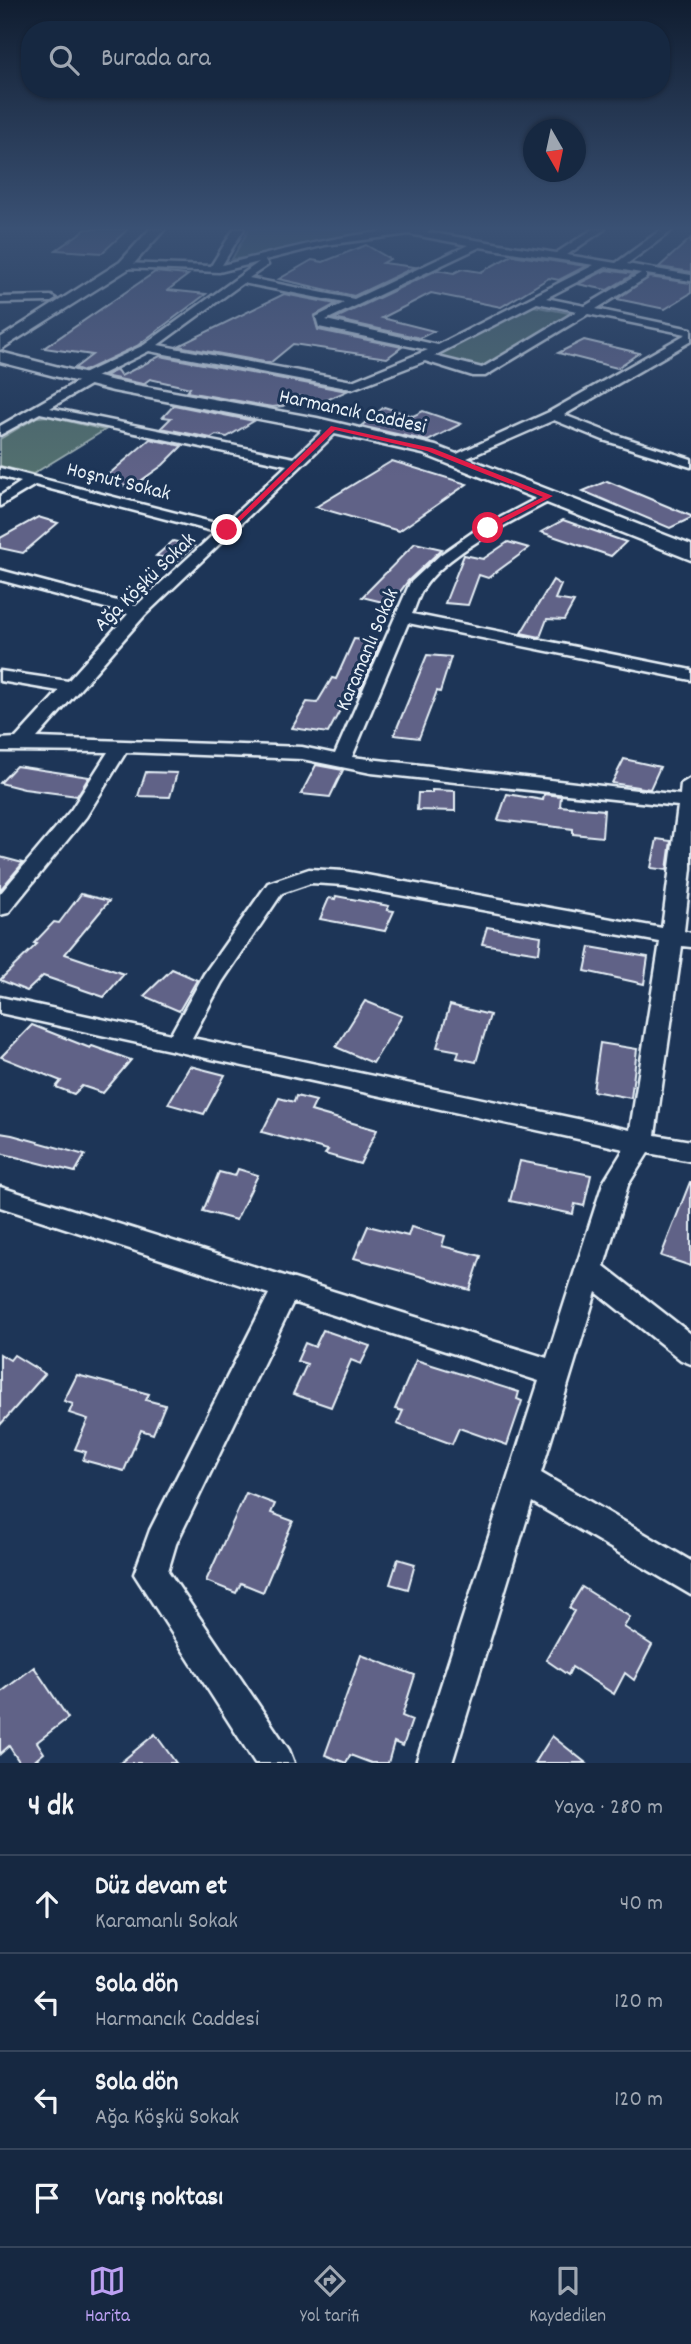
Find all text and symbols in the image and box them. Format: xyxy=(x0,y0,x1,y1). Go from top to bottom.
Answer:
search box xyxy=(21,21,670,98)
icon: search xyxy=(45,41,83,79)
text: Burada ara xyxy=(101,41,211,78)
north arrow xyxy=(523,119,586,182)
street label: Harmancık Caddesi xyxy=(276,383,429,443)
street label: Hoşnut Sokak xyxy=(63,456,173,510)
route start xyxy=(472,512,503,543)
route end xyxy=(211,514,242,545)
street label: Ağa Köşkü Sokak xyxy=(88,527,204,640)
street label: Karamanlı Sokak xyxy=(329,584,408,716)
text: 4 dk xyxy=(28,1787,74,1830)
text: Yaya · 280 m xyxy=(555,1792,663,1825)
text: Düz devam et xyxy=(95,1869,227,1906)
icon: ahead xyxy=(28,1885,66,1923)
text: 40 m xyxy=(620,1888,663,1921)
text: Karamanlı Sokak xyxy=(95,1906,238,1939)
text: Sola dön xyxy=(95,1967,178,2004)
icon: left xyxy=(28,1983,66,2021)
text: 120 m xyxy=(614,1986,663,2019)
text: Harmancık Caddesi xyxy=(95,2004,259,2037)
text: Sola dön xyxy=(95,2065,178,2102)
icon: left xyxy=(28,2081,66,2119)
text: 120 m xyxy=(614,2084,663,2117)
text: Ağa Köşkü Sokak xyxy=(95,2102,239,2135)
icon: arrive xyxy=(28,2179,66,2217)
text: Varış noktası xyxy=(95,2180,223,2217)
tab: Harita xyxy=(85,2262,130,2331)
tab: Yol tarifi xyxy=(300,2262,359,2331)
tab: Kaydedilen xyxy=(529,2262,606,2331)

